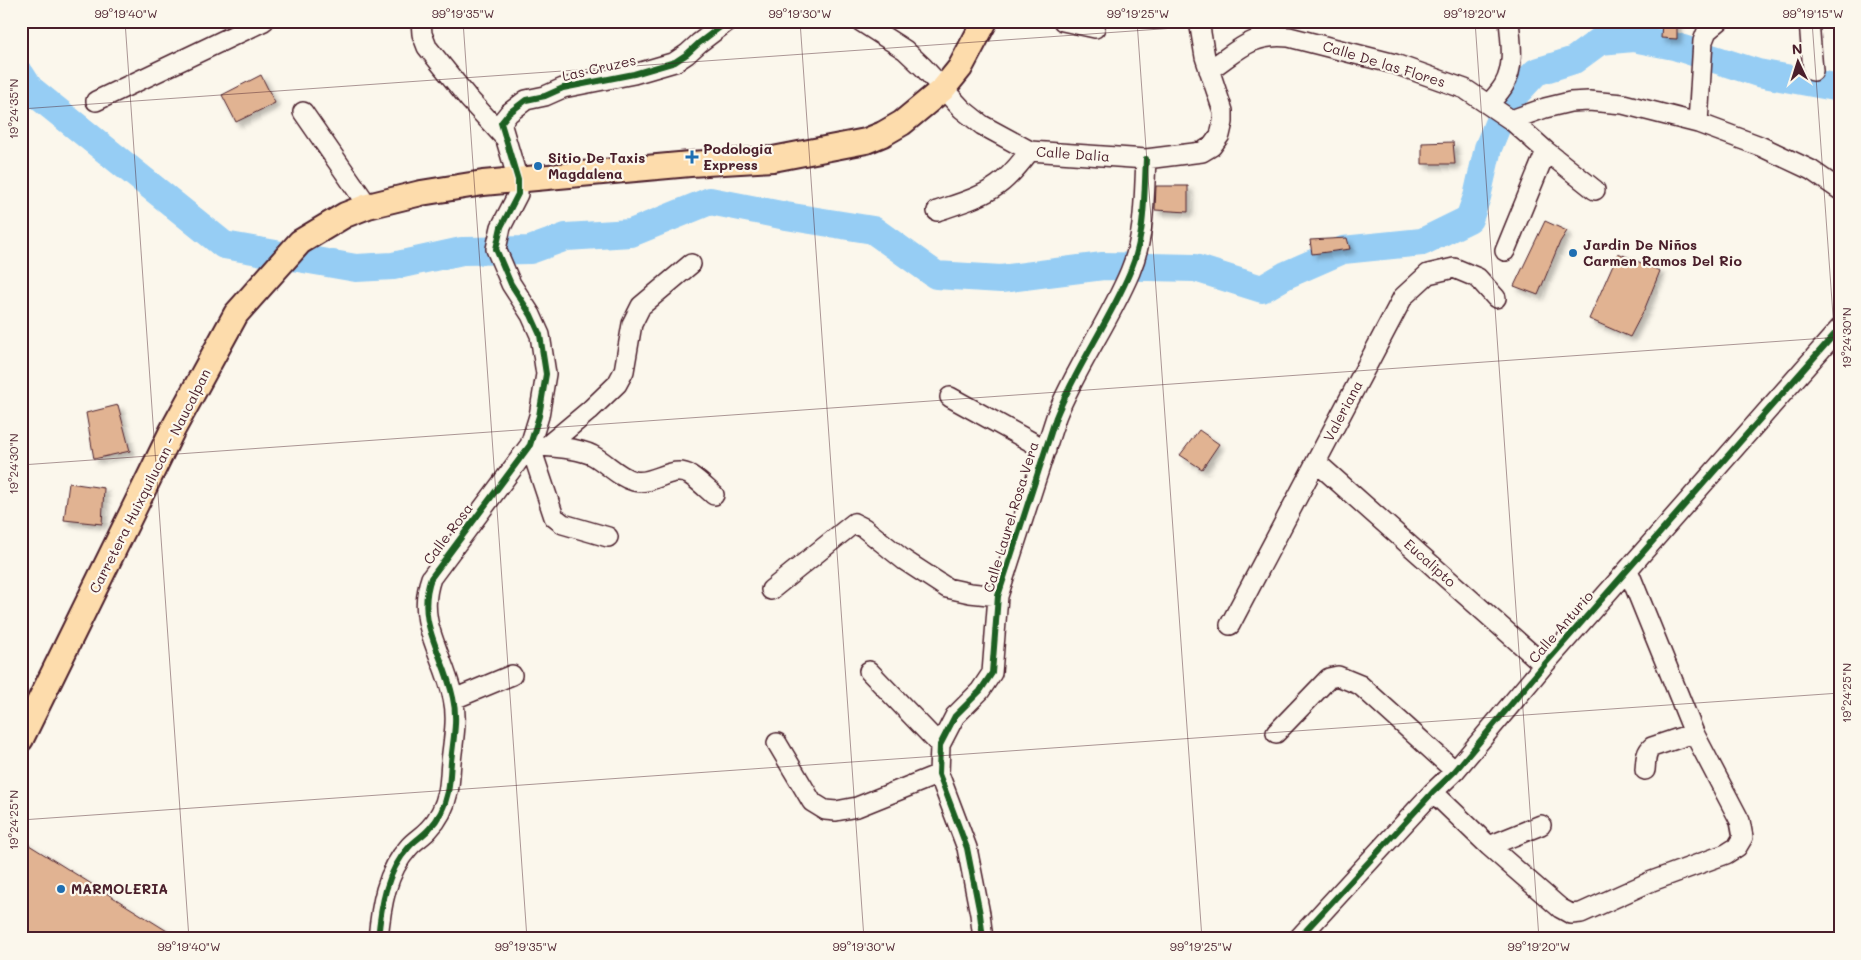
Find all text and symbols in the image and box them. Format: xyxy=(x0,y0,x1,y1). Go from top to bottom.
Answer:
text: 99°19'40"W xyxy=(94,5,158,21)
text: 99°19'35"W xyxy=(432,5,494,21)
text: 99°19'30"W xyxy=(768,5,832,21)
text: 99°19'25"W xyxy=(1107,5,1169,21)
text: 99°19'20"W xyxy=(1444,5,1506,21)
text: 99°19'15"W xyxy=(1782,5,1844,21)
street label: Calle De las Flores xyxy=(1320,36,1448,91)
north arrow xyxy=(1774,38,1824,88)
text: N xyxy=(1791,39,1803,58)
street label: Las Cruzes xyxy=(560,50,638,85)
text: 19°24'35"N xyxy=(5,79,21,139)
place label: Podologia Express xyxy=(703,139,773,174)
street label: Calle Dalia xyxy=(1036,141,1110,166)
place label: Sitio De Taxis Magdalena xyxy=(548,148,645,183)
marker: Podologia Express xyxy=(685,150,699,164)
marker: Sitio De Taxis Magdalena xyxy=(532,160,544,172)
place label: Jardin De Niños Carmen Ramos Del Rio xyxy=(1583,235,1742,270)
marker: Jardin De Niños Carmen Ramos Del Rio xyxy=(1567,247,1579,259)
text: 19°24'30"N xyxy=(1838,308,1854,369)
street label: Carretera Huixquilucan - Naucalpan xyxy=(84,365,215,596)
street label: Valeriana xyxy=(1319,377,1367,445)
text: 19°24'30"N xyxy=(5,434,21,495)
street label: Calle Laurel Rosa Vera xyxy=(978,439,1043,595)
street label: Calle Rosa xyxy=(418,499,477,568)
street label: Eucalipto xyxy=(1400,534,1460,591)
street label: Calle Anturio xyxy=(1524,587,1597,667)
text: 19°24'25"N xyxy=(1838,663,1854,723)
text: 19°24'25"N xyxy=(5,790,21,850)
place label: MARMOLERIA xyxy=(71,879,168,898)
marker: MARMOLERIA xyxy=(55,883,67,895)
text: 99°19'40"W xyxy=(157,938,221,954)
text: 99°19'35"W xyxy=(495,938,557,954)
text: 99°19'30"W xyxy=(832,938,896,954)
text: 99°19'25"W xyxy=(1170,938,1232,954)
text: 99°19'20"W xyxy=(1508,938,1570,954)

